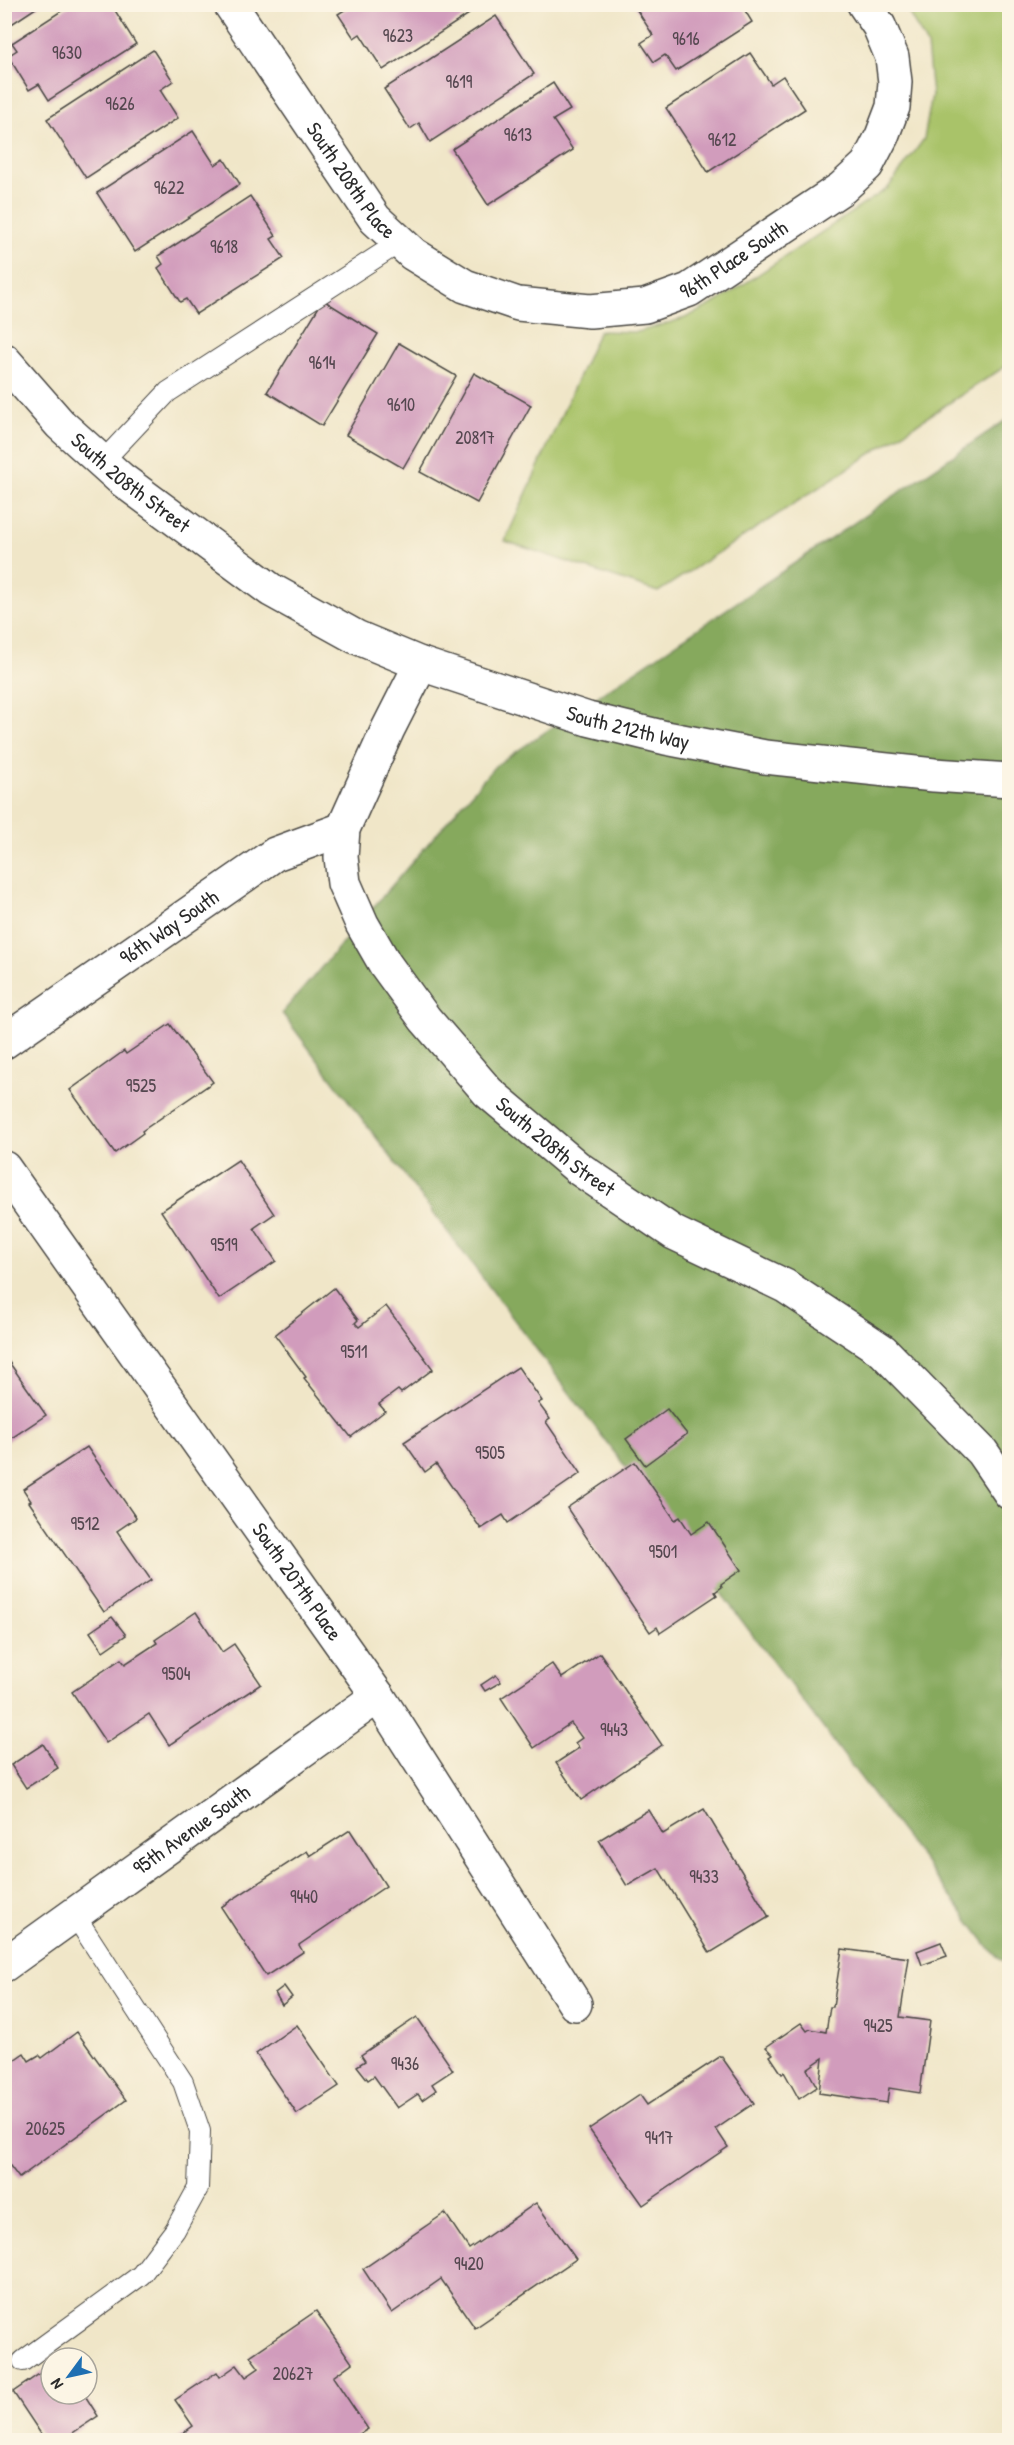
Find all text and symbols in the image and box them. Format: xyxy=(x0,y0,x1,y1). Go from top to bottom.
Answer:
house number: 9623 xyxy=(383,23,413,48)
house number: 9616 xyxy=(672,26,700,51)
house number: 9630 xyxy=(52,40,82,65)
house number: 9619 xyxy=(446,69,473,94)
house number: 9626 xyxy=(105,91,135,116)
street label: South 208th Place xyxy=(300,116,402,245)
house number: 9613 xyxy=(504,122,532,147)
house number: 9612 xyxy=(708,127,737,152)
house number: 9622 xyxy=(154,175,185,200)
street label: 96th Place South xyxy=(676,213,793,306)
house number: 9618 xyxy=(210,234,238,259)
house number: 9614 xyxy=(308,350,336,375)
house number: 9610 xyxy=(387,392,415,417)
house number: 20817 xyxy=(455,425,495,450)
street label: South 208th Street xyxy=(65,426,197,540)
street label: South 212th Way xyxy=(563,698,692,756)
street label: 96th Way South xyxy=(114,882,224,972)
house number: 9525 xyxy=(126,1073,157,1098)
street label: South 208th Street xyxy=(490,1090,622,1203)
house number: 9519 xyxy=(210,1232,238,1257)
house number: 9511 xyxy=(340,1339,368,1364)
house number: 9505 xyxy=(475,1440,505,1465)
house number: 9512 xyxy=(70,1511,100,1536)
street label: South 207th Place xyxy=(246,1517,349,1646)
house number: 9501 xyxy=(649,1539,677,1564)
house number: 9504 xyxy=(161,1661,191,1686)
house number: 9443 xyxy=(600,1717,628,1742)
street label: 95th Avenue South xyxy=(127,1777,256,1882)
house number: 9433 xyxy=(689,1864,719,1889)
house number: 9440 xyxy=(290,1884,318,1909)
house number: 9425 xyxy=(863,2013,893,2038)
house number: 9436 xyxy=(391,2051,419,2076)
house number: 20625 xyxy=(25,2116,65,2141)
house number: 9417 xyxy=(645,2125,673,2150)
house number: 9420 xyxy=(454,2251,484,2276)
north arrow xyxy=(39,2346,99,2406)
house number: 20627 xyxy=(272,2361,314,2386)
text: N xyxy=(45,2374,68,2394)

